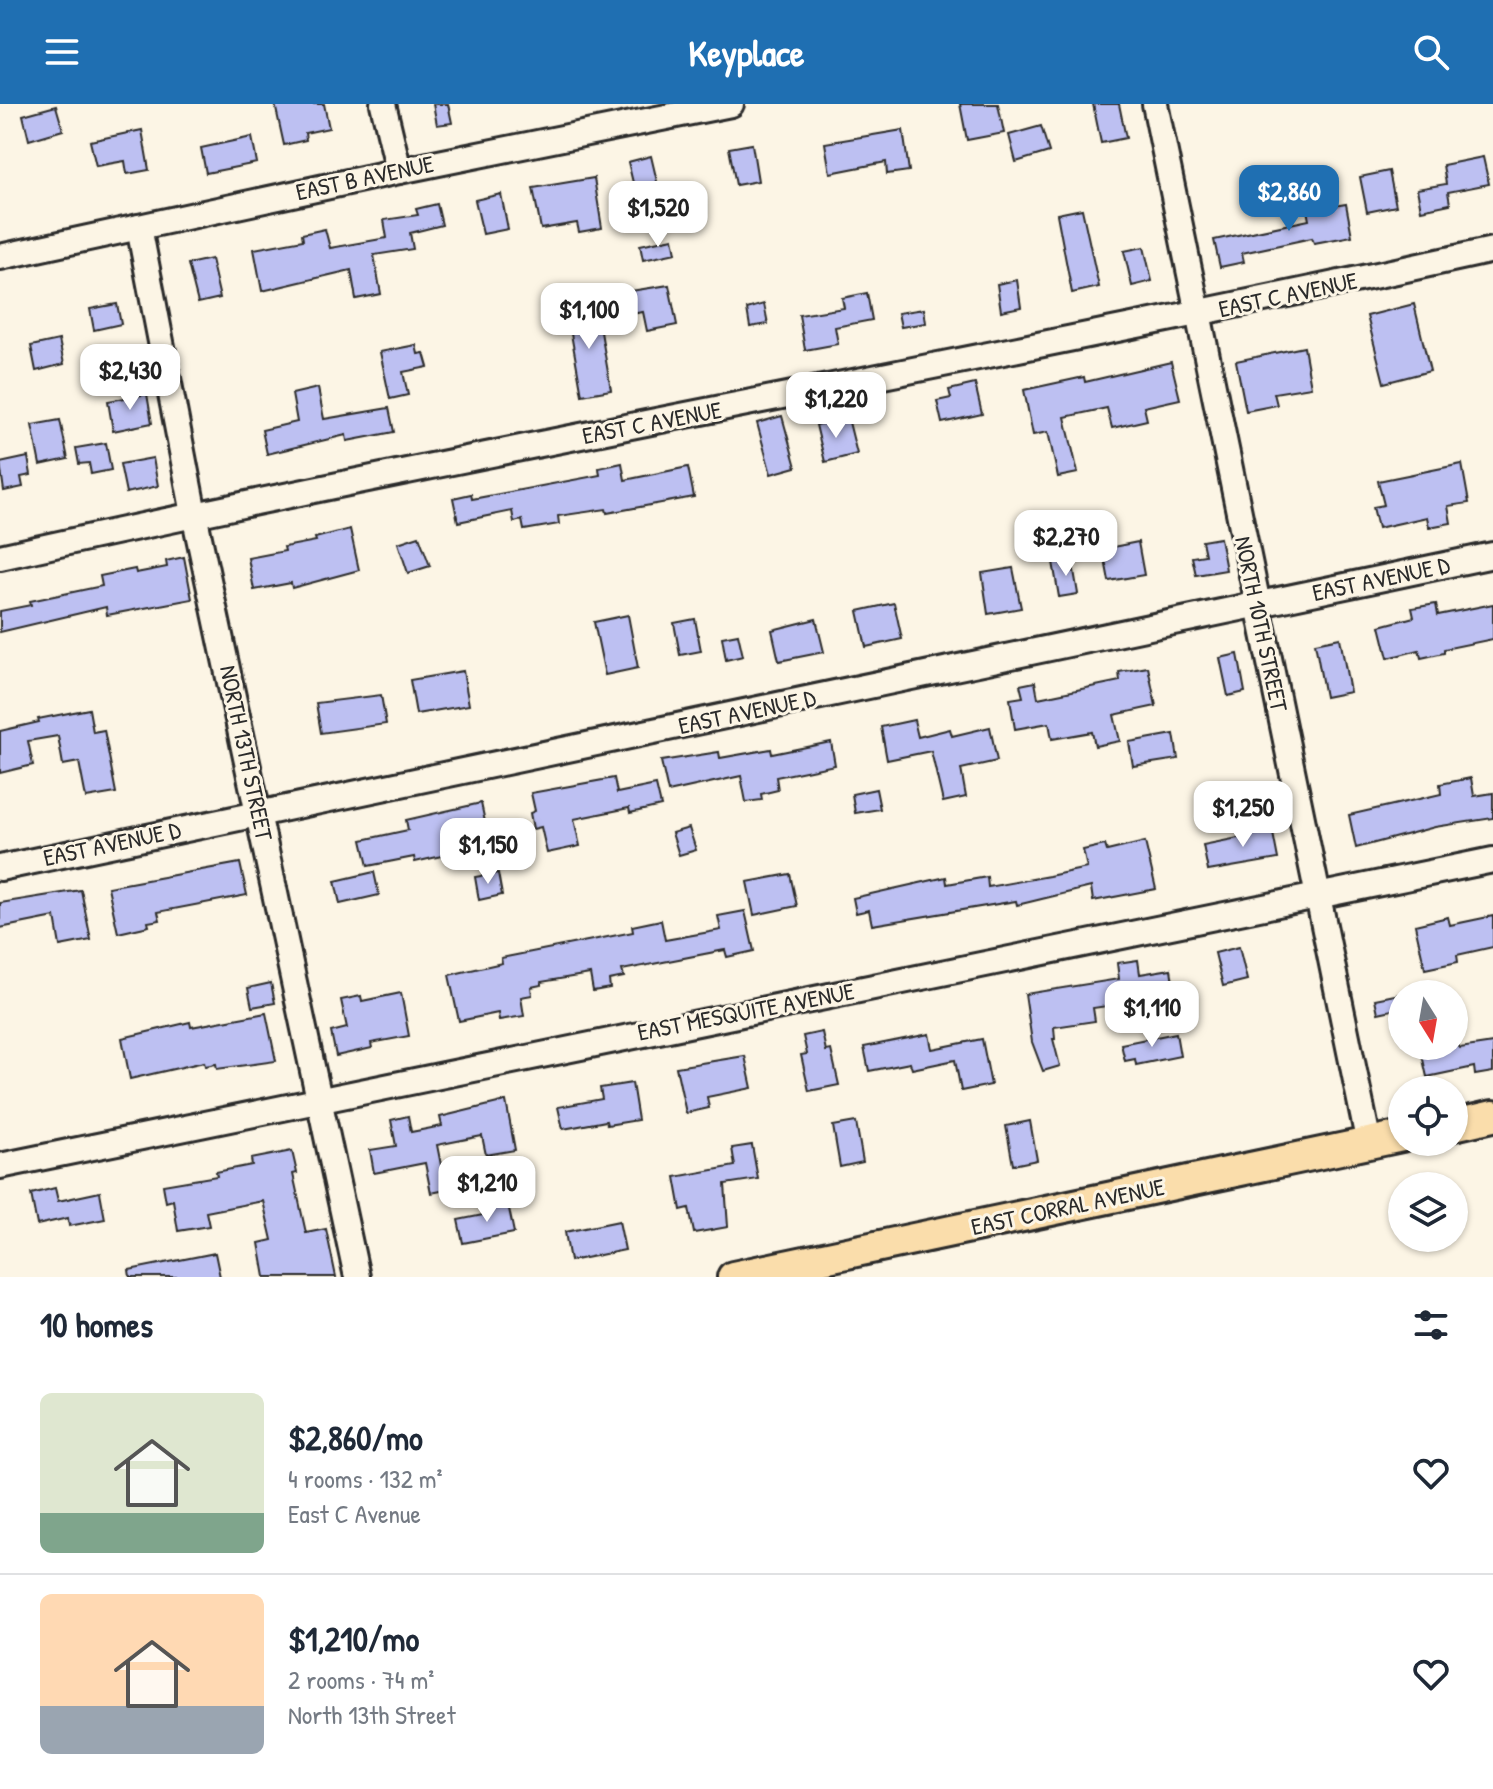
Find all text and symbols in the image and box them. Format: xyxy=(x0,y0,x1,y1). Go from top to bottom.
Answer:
text: Keyplace xyxy=(689,28,804,77)
icon: menu xyxy=(40,30,84,74)
icon: search xyxy=(1409,30,1453,74)
street label: EAST B AVENUE xyxy=(293,147,437,207)
pin: $2,860 xyxy=(1224,165,1354,233)
text: $2,860 xyxy=(1257,173,1321,208)
pin: $1,520 xyxy=(593,181,723,249)
text: $1,520 xyxy=(627,189,689,224)
street label: EAST C AVENUE xyxy=(1215,264,1361,324)
pin: $1,100 xyxy=(524,283,654,351)
text: $1,100 xyxy=(559,291,619,326)
pin: $2,430 xyxy=(65,344,195,412)
text: $2,430 xyxy=(98,352,162,387)
pin: $1,220 xyxy=(771,372,901,440)
text: $1,220 xyxy=(804,380,868,415)
street label: EAST C AVENUE xyxy=(579,393,725,451)
pin: $2,270 xyxy=(1001,510,1131,578)
text: $2,270 xyxy=(1032,518,1100,553)
street label: NORTH 10TH STREET xyxy=(1228,533,1296,715)
street label: EAST AVENUE D xyxy=(1309,548,1453,608)
street label: NORTH 13TH STREET xyxy=(213,662,281,844)
street label: EAST AVENUE D xyxy=(675,681,819,741)
pin: $1,250 xyxy=(1178,781,1308,849)
text: $1,250 xyxy=(1212,789,1274,824)
street label: EAST AVENUE D xyxy=(40,813,184,873)
pin: $1,150 xyxy=(423,818,553,886)
text: $1,150 xyxy=(458,826,518,861)
street label: EAST MESQUITE AVENUE xyxy=(635,974,857,1048)
north arrow xyxy=(1388,980,1468,1060)
map controls xyxy=(1388,980,1468,1252)
pin: $1,110 xyxy=(1087,981,1217,1049)
text: $1,110 xyxy=(1123,989,1181,1024)
button: locate xyxy=(1388,1076,1468,1156)
pin: $1,210 xyxy=(422,1156,552,1224)
text: $1,210 xyxy=(456,1164,518,1199)
street label: EAST CORRAL AVENUE xyxy=(968,1170,1168,1242)
button: layers xyxy=(1388,1172,1468,1252)
text: 10 homes xyxy=(40,1302,153,1348)
icon: filters xyxy=(1409,1303,1453,1347)
text: $2,860/mo xyxy=(288,1415,423,1461)
icon: home xyxy=(104,1425,200,1521)
icon: heart xyxy=(1409,1451,1453,1495)
text: 4 rooms · 132 m² xyxy=(288,1461,442,1496)
text: East C Avenue xyxy=(288,1496,421,1531)
text: $1,210/mo xyxy=(288,1616,419,1662)
icon: home xyxy=(104,1626,200,1722)
icon: heart xyxy=(1409,1652,1453,1696)
text: 2 rooms · 74 m² xyxy=(288,1662,434,1697)
text: North 13th Street xyxy=(288,1697,456,1732)

